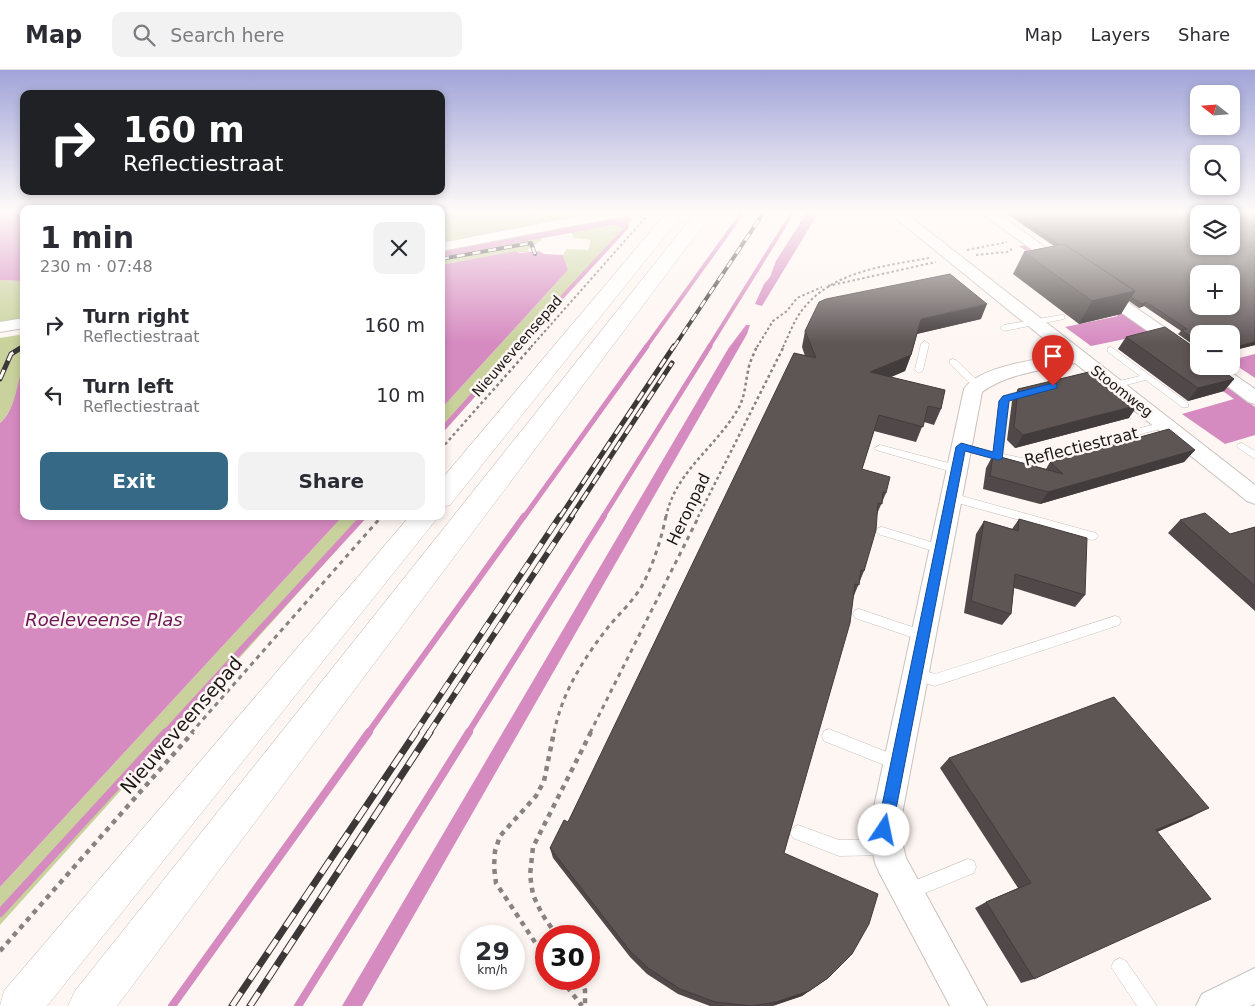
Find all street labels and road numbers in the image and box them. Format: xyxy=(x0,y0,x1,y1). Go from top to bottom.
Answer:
street label: Nieuweveensepad xyxy=(469,292,565,400)
street label: Stoomweg xyxy=(1088,362,1156,420)
street label: Reflectiestraat xyxy=(1022,423,1140,470)
street label: Heronpad xyxy=(663,470,714,549)
street label: Nieuweveensepad xyxy=(115,652,247,798)

